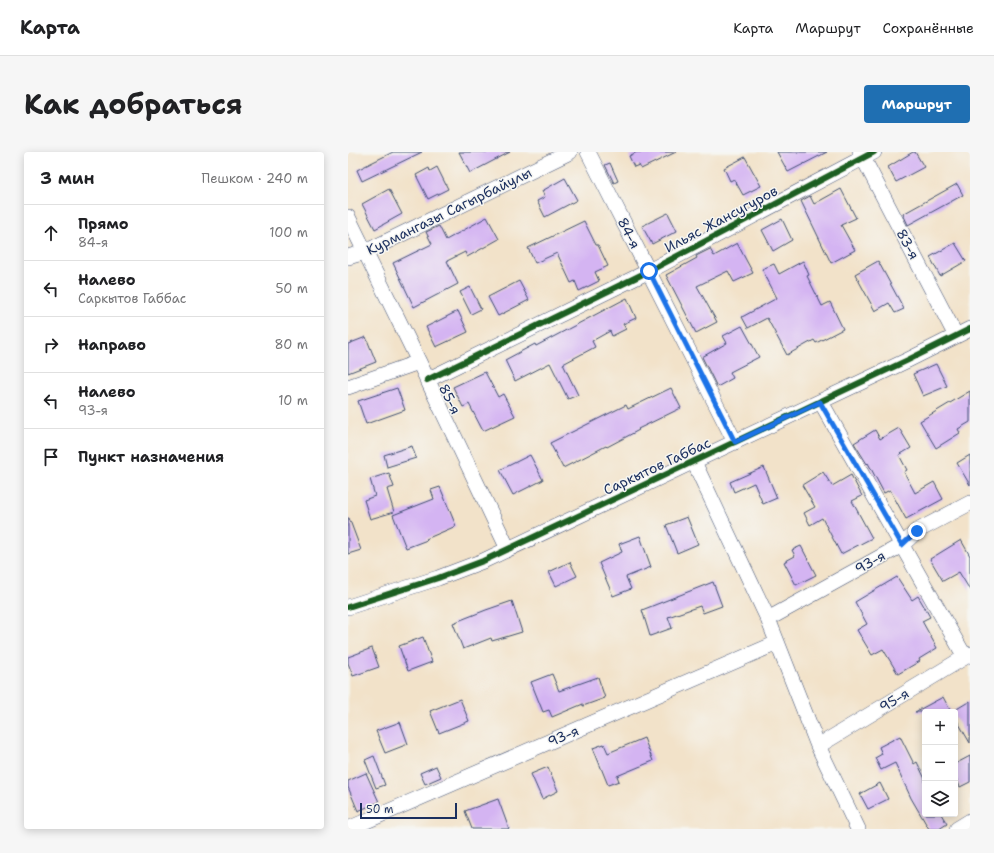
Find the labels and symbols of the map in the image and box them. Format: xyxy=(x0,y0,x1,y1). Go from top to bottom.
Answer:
street label: Курмангазы Сагырбайулы xyxy=(363,163,535,259)
street label: Ильяс Жансугуров xyxy=(661,182,781,256)
street label: 84-я xyxy=(614,214,644,252)
street label: 83-я xyxy=(893,226,923,262)
route start xyxy=(640,262,658,280)
street label: 85-я xyxy=(435,381,465,417)
street label: Саркытов Габбас xyxy=(600,433,714,499)
route end xyxy=(908,522,926,540)
street label: 93-я xyxy=(852,546,888,578)
street label: 95-я xyxy=(876,684,912,716)
street label: 93-я xyxy=(545,721,581,751)
scale bar xyxy=(360,801,457,820)

